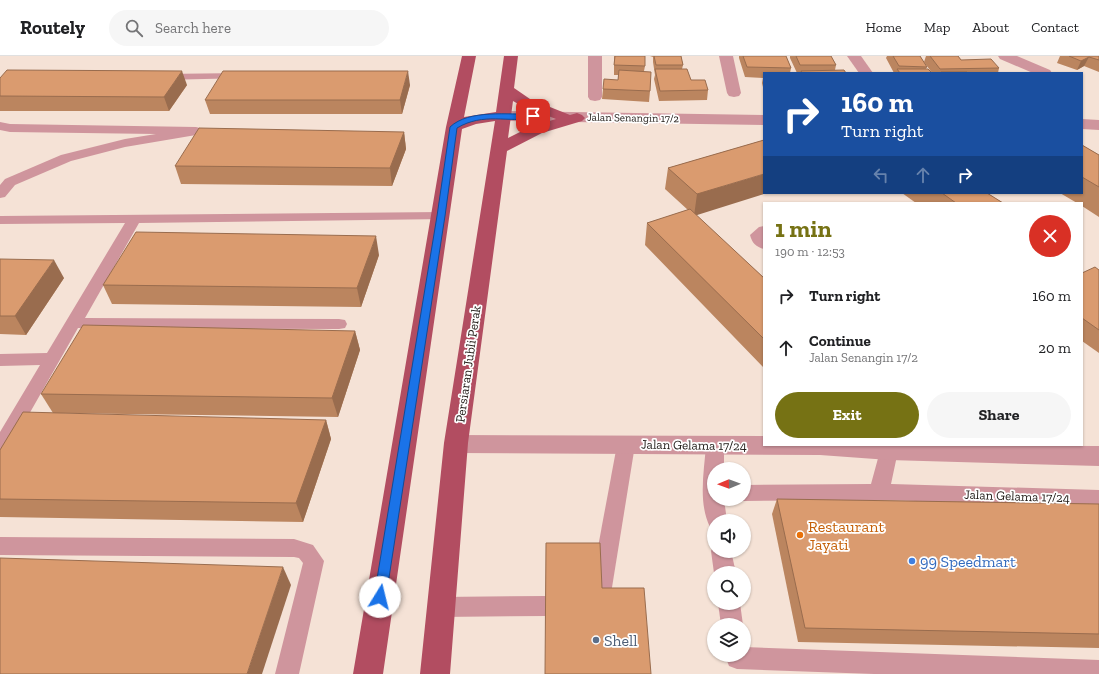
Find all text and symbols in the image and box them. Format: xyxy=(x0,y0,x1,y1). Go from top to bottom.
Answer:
search box xyxy=(109,10,389,46)
text: Routely xyxy=(20,16,85,39)
icon: search xyxy=(123,17,145,39)
text: Search here xyxy=(155,19,231,37)
text: Home xyxy=(866,19,902,36)
text: Map xyxy=(924,19,950,36)
text: About xyxy=(972,19,1009,36)
text: Contact xyxy=(1031,19,1079,36)
text: 160 m xyxy=(841,86,913,119)
icon: right xyxy=(775,88,827,140)
pin xyxy=(516,99,550,133)
icon: arrive xyxy=(522,105,544,127)
street label: Jalan Senangin 17/2 xyxy=(587,111,680,125)
text: Turn right xyxy=(841,120,923,142)
icon: left xyxy=(870,164,892,186)
icon: ahead xyxy=(912,164,934,186)
icon: right xyxy=(954,164,976,186)
text: 1 min xyxy=(775,214,832,243)
button: close xyxy=(1029,215,1071,257)
text: 190 m · 12:53 xyxy=(775,244,845,259)
icon: right xyxy=(775,285,797,307)
text: Turn right xyxy=(809,287,880,305)
text: 160 m xyxy=(1032,287,1071,305)
street label: Persiaran Jubli Perak xyxy=(452,304,484,423)
text: Continue xyxy=(809,332,871,350)
icon: ahead xyxy=(775,337,797,359)
text: 20 m xyxy=(1038,339,1071,357)
text: Jalan Senangin 17/2 xyxy=(809,350,918,365)
button: Exit xyxy=(775,392,919,438)
button: Share xyxy=(927,392,1071,438)
street label: Jalan Gelama 17/24 xyxy=(641,437,747,453)
north arrow xyxy=(707,462,751,506)
map controls xyxy=(707,462,751,662)
street label: Jalan Gelama 17/24 xyxy=(964,487,1070,505)
button: sound xyxy=(707,514,751,558)
place label: Restaurant Jayati xyxy=(808,517,884,554)
marker: Restaurant Jayati xyxy=(795,530,805,540)
place label: 99 Speedmart xyxy=(920,552,1016,571)
marker: 99 Speedmart xyxy=(907,556,917,566)
button: search xyxy=(707,566,751,610)
position arrow xyxy=(359,576,401,618)
button: layers xyxy=(707,618,751,662)
place label: Shell xyxy=(604,631,638,650)
marker: Shell xyxy=(591,635,601,645)

